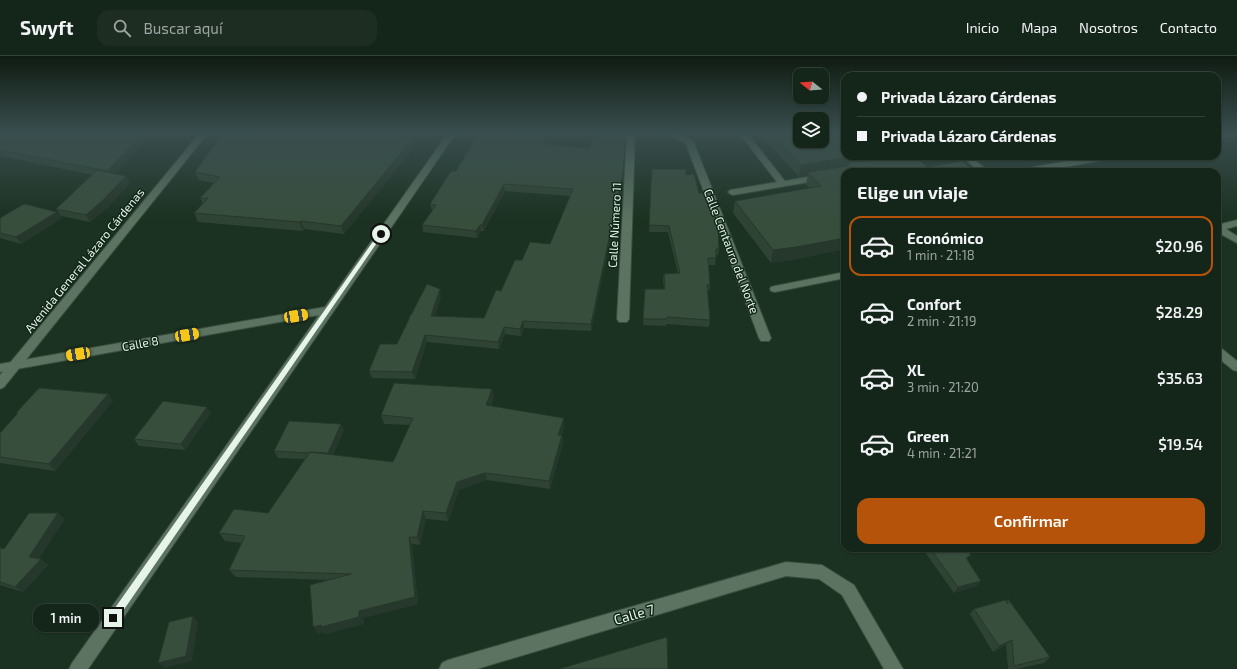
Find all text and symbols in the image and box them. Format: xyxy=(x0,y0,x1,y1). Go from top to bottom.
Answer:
search box xyxy=(97,10,377,46)
text: Swyft xyxy=(20,16,73,39)
icon: search xyxy=(111,17,133,39)
text: Buscar aquí xyxy=(143,19,223,37)
text: Inicio xyxy=(966,19,999,36)
text: Mapa xyxy=(1021,19,1057,36)
text: Nosotros xyxy=(1079,19,1138,36)
text: Contacto xyxy=(1160,19,1217,36)
north arrow xyxy=(793,68,829,104)
map controls xyxy=(793,68,829,148)
text: Privada Lázaro Cárdenas xyxy=(881,88,1057,106)
button: layers xyxy=(793,112,829,148)
text: Privada Lázaro Cárdenas xyxy=(881,127,1057,145)
text: Elige un viaje xyxy=(857,181,968,203)
street label: Calle Número 11 xyxy=(605,182,623,268)
street label: Avenida General Lázaro Cárdenas xyxy=(21,185,147,335)
street label: Calle Centauro del Norte xyxy=(702,187,762,315)
route start xyxy=(372,225,390,243)
icon: car xyxy=(859,228,895,264)
text: Económico xyxy=(907,229,984,247)
text: $20.96 xyxy=(1155,237,1203,255)
text: 1 min · 21:18 xyxy=(907,247,975,263)
icon: car xyxy=(859,294,895,330)
text: Confort xyxy=(907,295,961,313)
text: $28.29 xyxy=(1156,303,1203,321)
car xyxy=(283,308,309,324)
text: 2 min · 21:19 xyxy=(907,313,976,329)
car xyxy=(174,327,200,343)
street label: Calle 8 xyxy=(121,333,159,353)
car xyxy=(65,346,91,362)
icon: car xyxy=(859,360,895,396)
text: XL xyxy=(907,361,925,379)
text: $35.63 xyxy=(1157,369,1203,387)
text: 3 min · 21:20 xyxy=(907,379,979,395)
icon: car xyxy=(859,426,895,462)
text: Green xyxy=(907,427,949,445)
text: $19.54 xyxy=(1158,435,1203,453)
text: 4 min · 21:21 xyxy=(907,445,977,461)
button: Confirmar xyxy=(857,498,1205,544)
street label: Calle 7 xyxy=(612,600,656,628)
callout: 1 min xyxy=(33,604,99,632)
route end xyxy=(104,609,122,627)
text: 1 min xyxy=(51,610,81,626)

